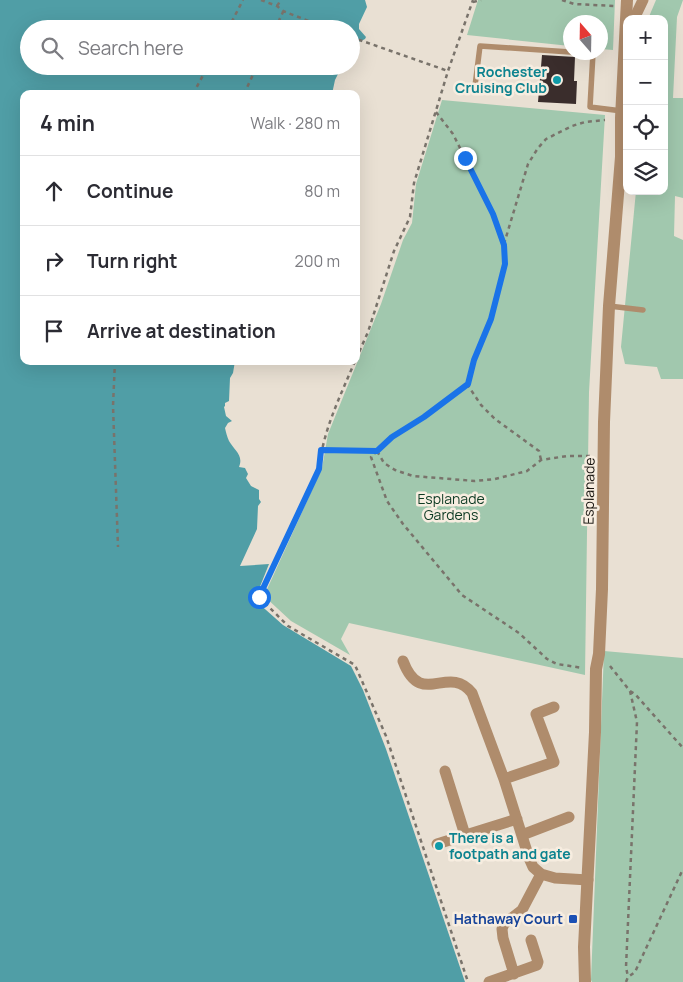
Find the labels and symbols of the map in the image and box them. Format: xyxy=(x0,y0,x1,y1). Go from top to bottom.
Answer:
north arrow xyxy=(563,15,608,60)
place label: Rochester Cruising Club xyxy=(455,62,547,97)
marker: Rochester Cruising Club xyxy=(551,74,563,86)
route end xyxy=(454,147,477,170)
street label: Esplanade xyxy=(578,457,599,525)
park label: Esplanade Gardens xyxy=(417,489,485,524)
route start xyxy=(248,586,271,609)
place label: There is a footpath and gate xyxy=(449,828,571,863)
marker: There is a footpath and gate xyxy=(433,840,445,852)
place label: Hathaway Court xyxy=(454,909,563,928)
marker: Hathaway Court xyxy=(567,913,579,925)

